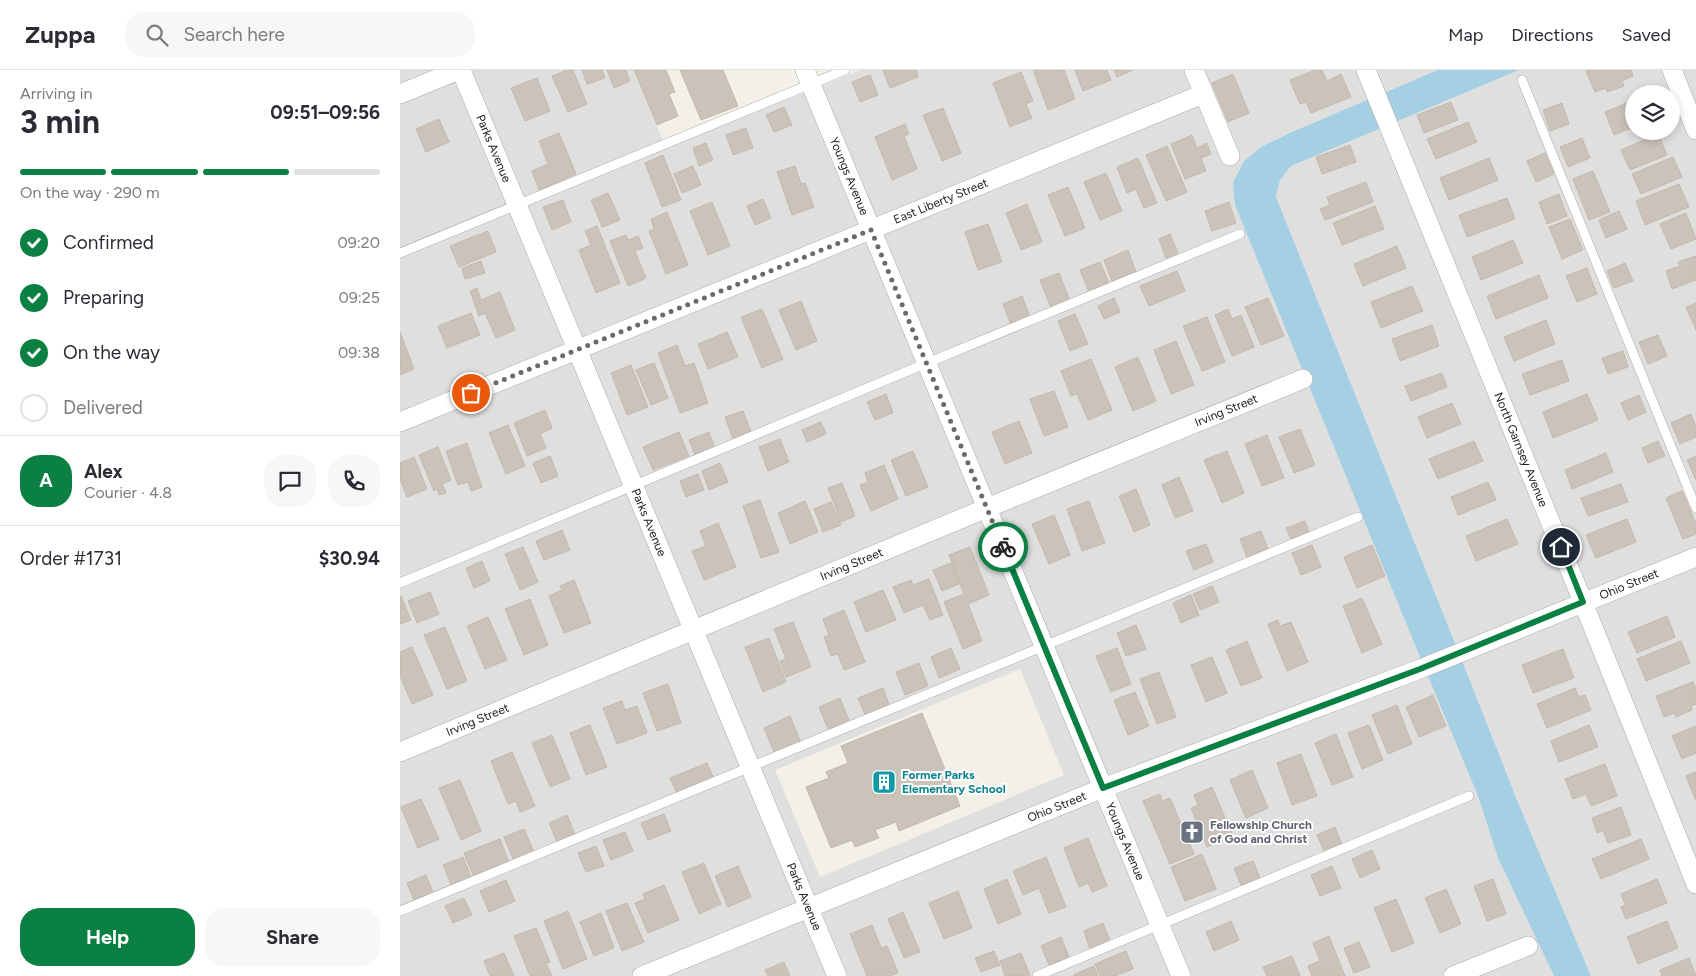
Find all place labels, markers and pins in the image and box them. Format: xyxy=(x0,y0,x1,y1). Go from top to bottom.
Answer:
pin xyxy=(450,372,492,414)
pin xyxy=(1540,526,1582,568)
place label: Former Parks Elementary School xyxy=(902,768,1006,796)
building icon: Former Parks Elementary School xyxy=(871,769,897,795)
place label: Fellowship Church of God and Christ xyxy=(1210,818,1312,846)
church icon: Fellowship Church of God and Christ xyxy=(1179,819,1205,845)

